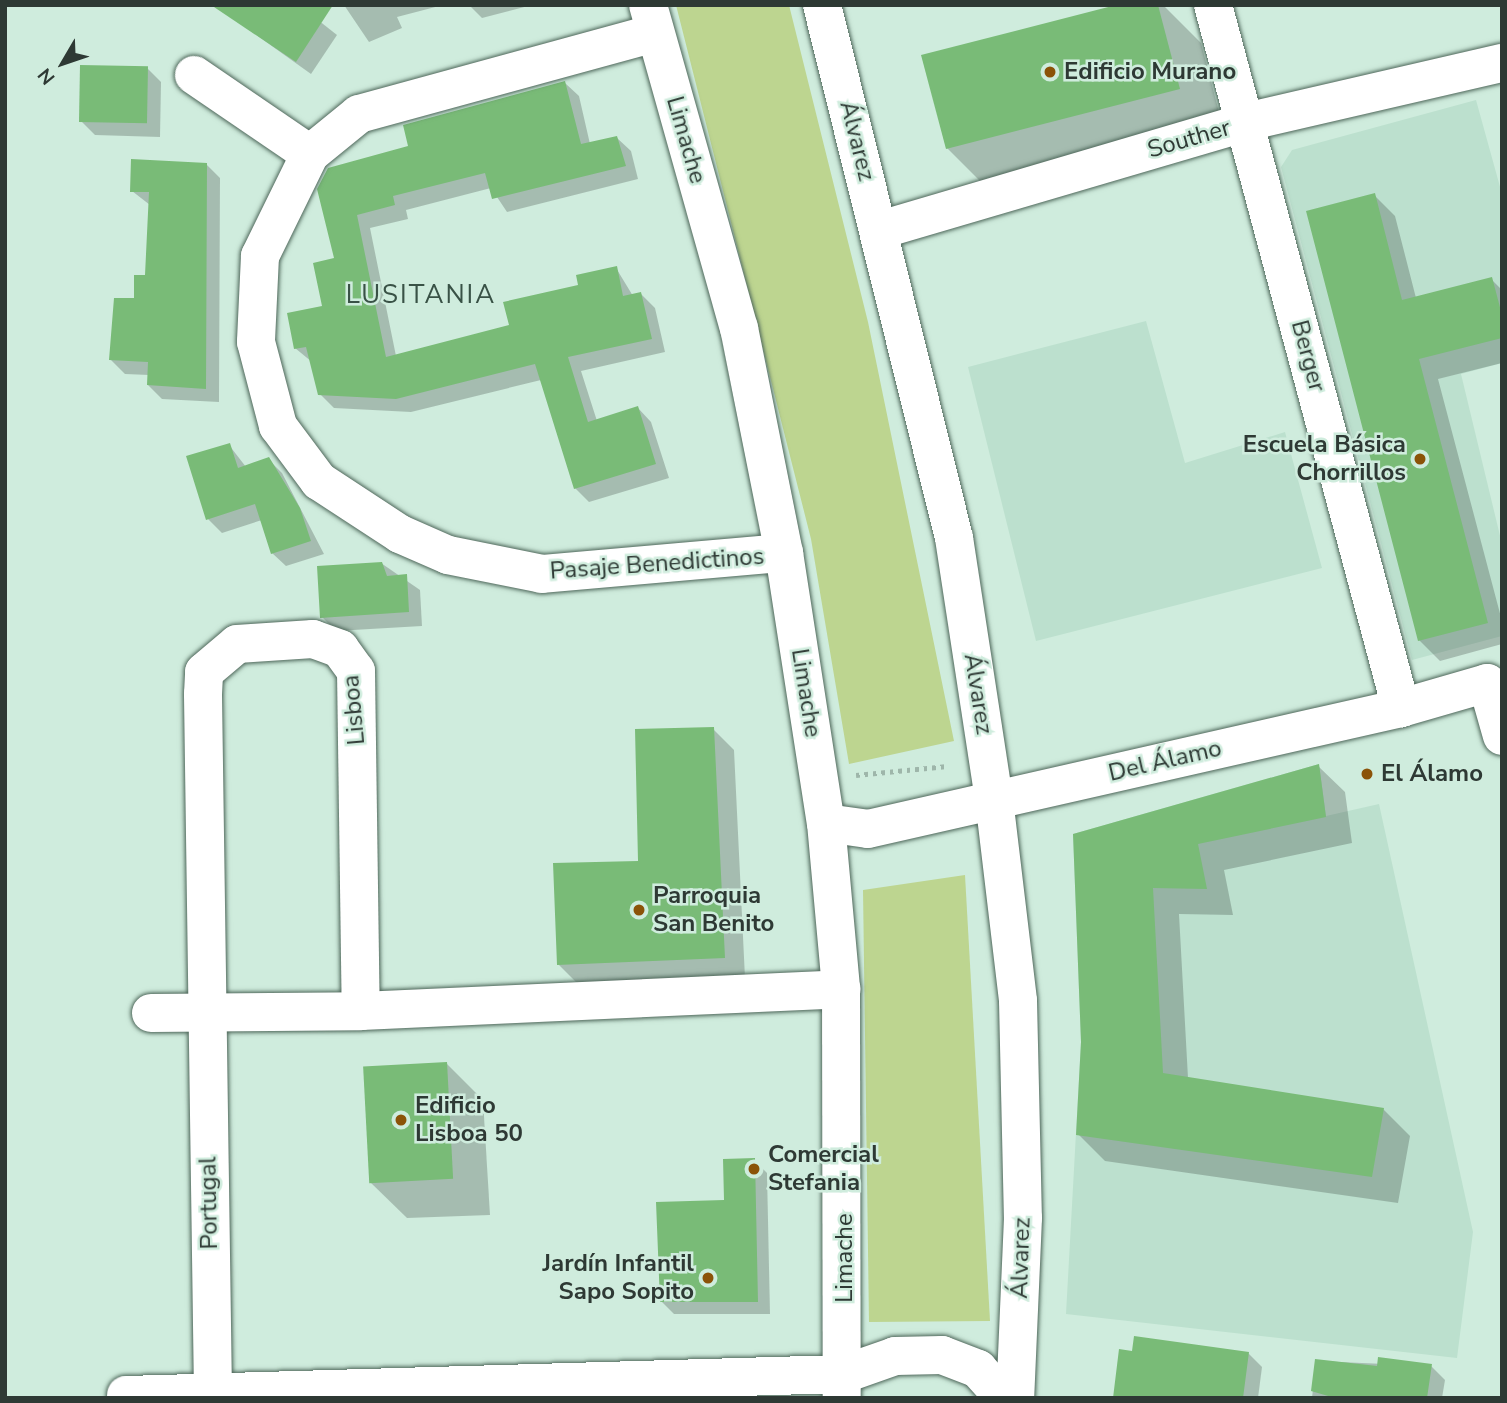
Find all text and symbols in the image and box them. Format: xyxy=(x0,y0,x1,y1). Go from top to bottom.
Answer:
north arrow xyxy=(28,28,98,98)
place label: Edificio Murano xyxy=(1064,58,1236,86)
text: N xyxy=(32,63,61,90)
marker: Edificio Murano xyxy=(1042,64,1058,80)
street label: Limache xyxy=(660,93,712,187)
street label: Álvarez xyxy=(833,98,881,184)
street label: Souther xyxy=(1144,113,1234,165)
district label: LUSITANIA xyxy=(347,279,495,311)
street label: Berger xyxy=(1285,317,1331,395)
place label: Escuela Básica Chorrillos xyxy=(1243,431,1406,487)
marker: Escuela Básica Chorrillos xyxy=(1412,451,1428,467)
street label: Pasaje Benedictinos xyxy=(549,542,765,586)
street label: Limache xyxy=(785,647,827,739)
street label: Álvarez xyxy=(957,652,999,736)
street label: Lisboa xyxy=(337,674,371,746)
street label: Del Álamo xyxy=(1106,734,1224,788)
place label: El Álamo xyxy=(1381,760,1483,788)
marker: El Álamo xyxy=(1359,766,1375,782)
place label: Parroquia San Benito xyxy=(653,882,774,938)
marker: Parroquia San Benito xyxy=(631,902,647,918)
place label: Edificio Lisboa 50 xyxy=(415,1092,523,1148)
marker: Edificio Lisboa 50 xyxy=(393,1112,409,1128)
place label: Comercial Stefania xyxy=(768,1141,879,1197)
street label: Portugal xyxy=(194,1156,224,1250)
marker: Comercial Stefania xyxy=(746,1161,762,1177)
street label: Limache xyxy=(831,1213,859,1303)
street label: Álvarez xyxy=(1005,1217,1037,1299)
place label: Jardín Infantil Sapo Sopito xyxy=(543,1250,694,1306)
marker: Jardín Infantil Sapo Sopito xyxy=(700,1270,716,1286)

